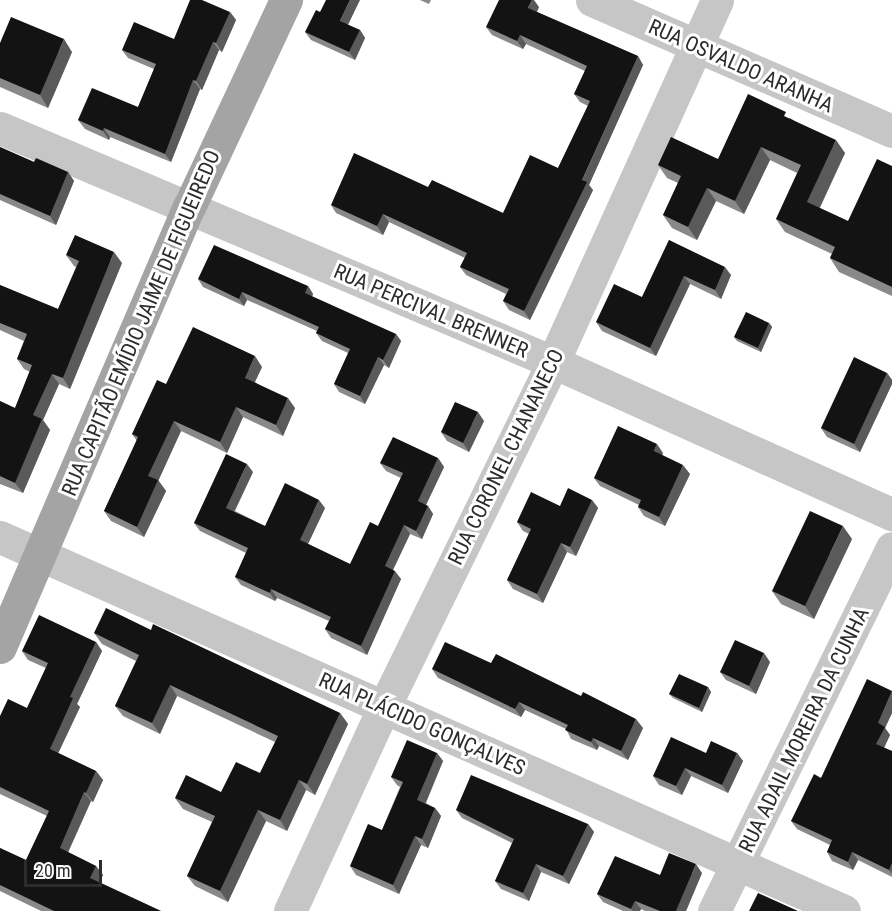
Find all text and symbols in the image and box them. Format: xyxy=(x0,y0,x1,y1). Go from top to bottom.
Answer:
street label: RUA OSVALDO ARANHA xyxy=(645,14,837,118)
street label: RUA CAPITÃO EMÍDIO JAIME DE FIGUEIREDO xyxy=(57,146,225,500)
street label: RUA PERCIVAL BRENNER xyxy=(330,259,532,363)
street label: RUA CORONEL CHANANECO xyxy=(443,345,569,569)
street label: RUA ADAIL MOREIRA DA CUNHA xyxy=(734,603,874,857)
street label: RUA PLÁCIDO GONÇALVES xyxy=(315,667,529,781)
scale bar xyxy=(27,848,105,886)
text: 20 m xyxy=(35,860,70,881)

